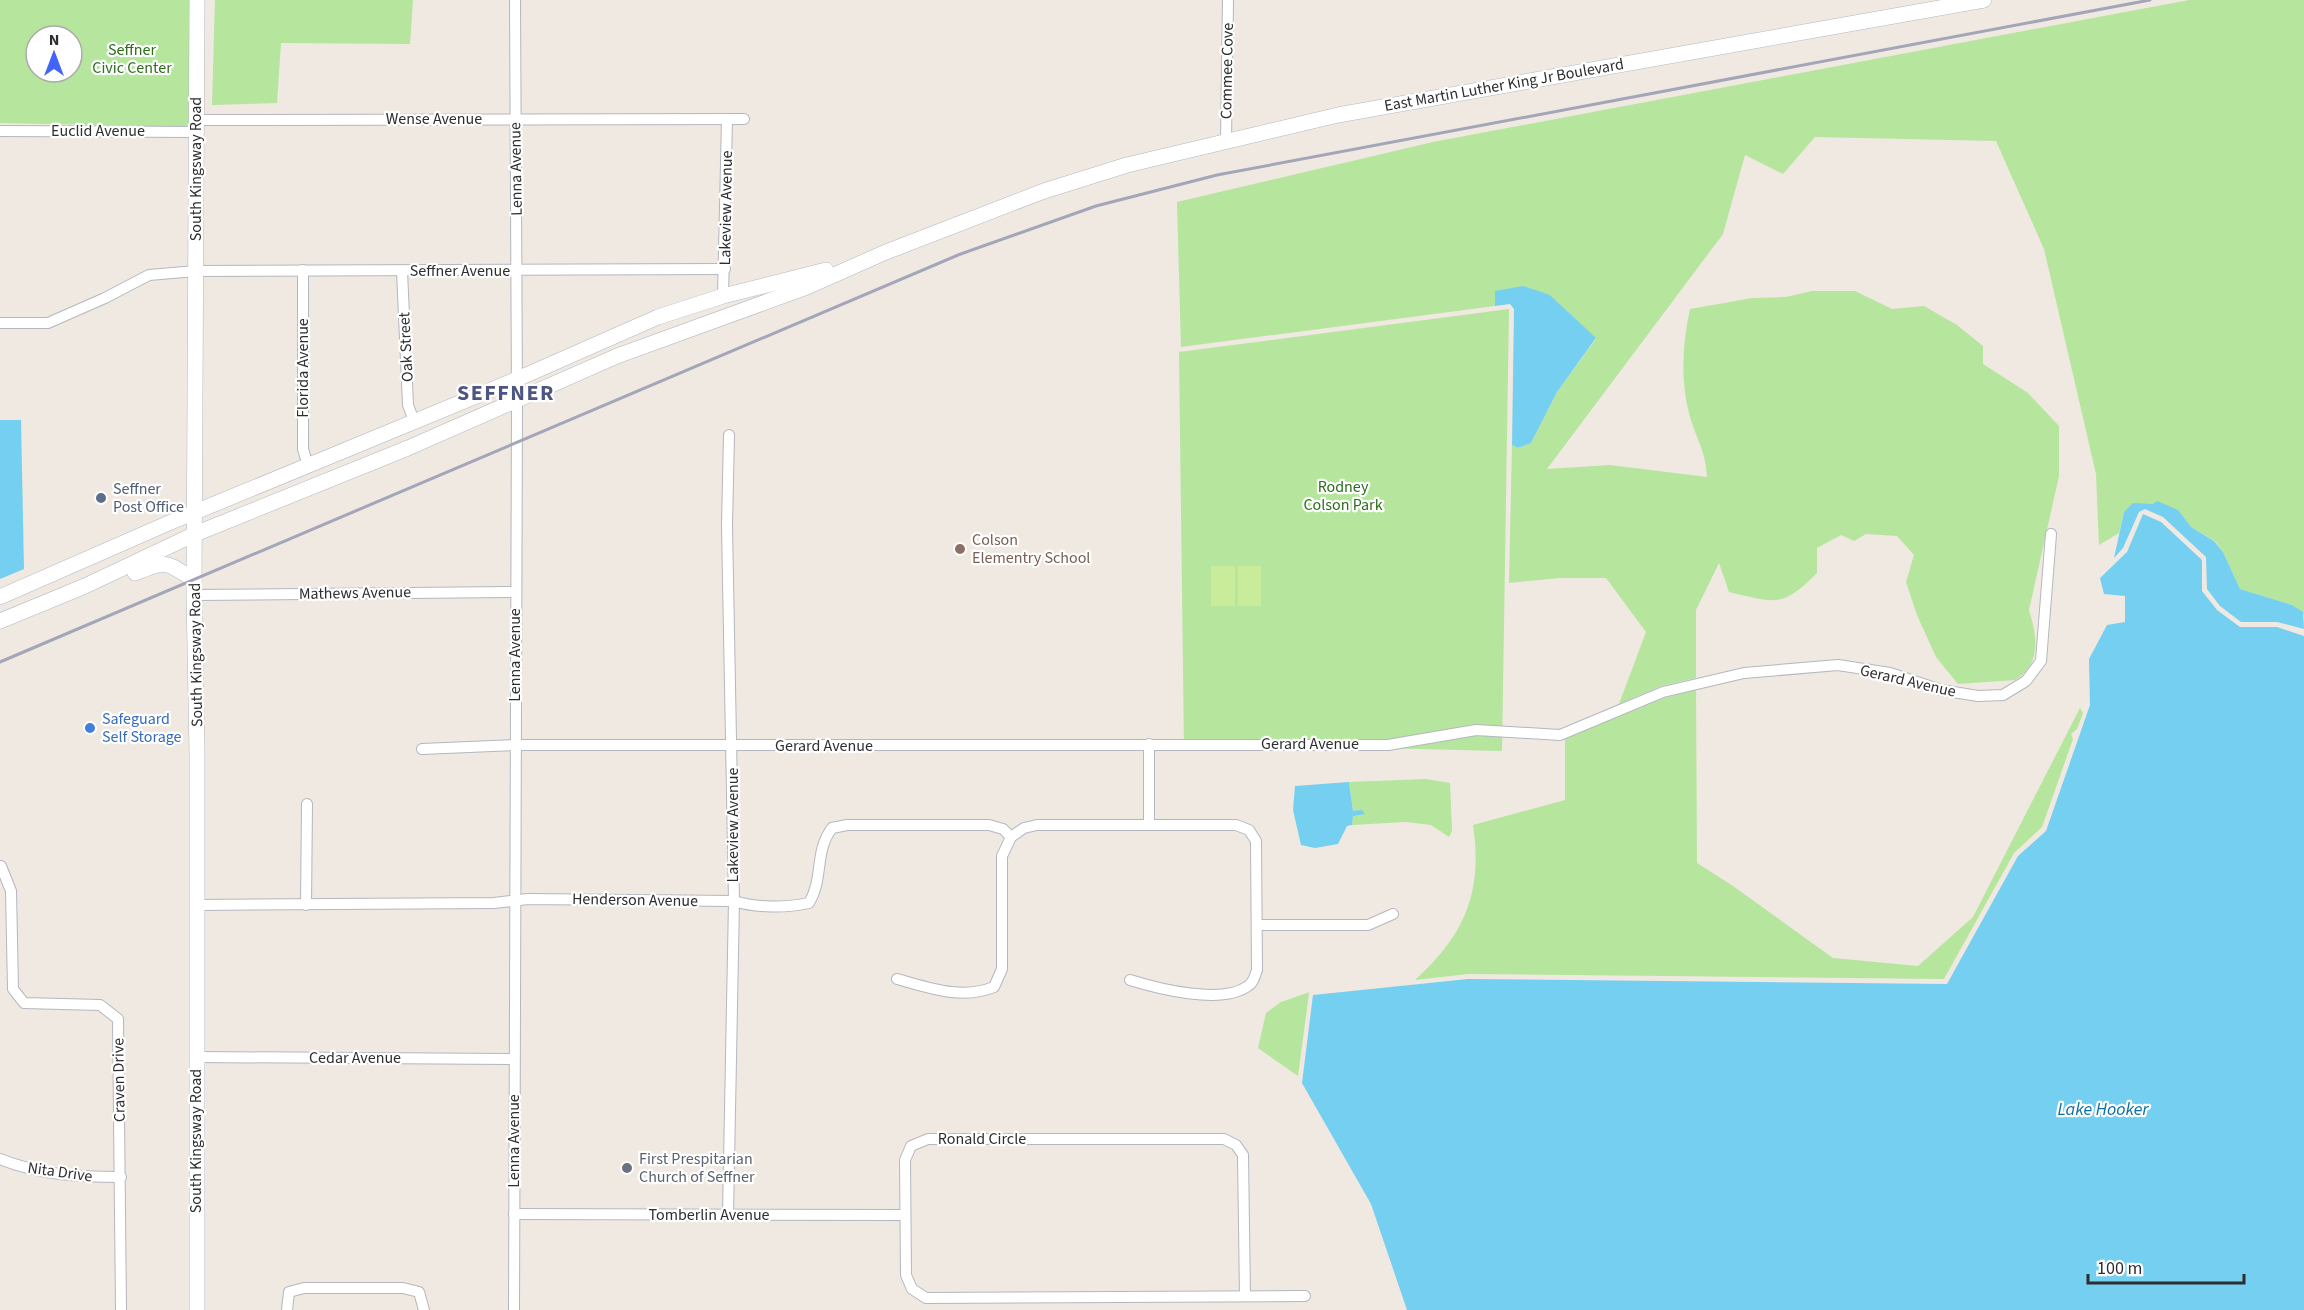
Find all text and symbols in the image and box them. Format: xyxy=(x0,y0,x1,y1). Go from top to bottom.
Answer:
street label: Commee Cove xyxy=(1215,23,1239,119)
north arrow xyxy=(24,24,84,84)
text: N xyxy=(49,29,59,51)
park label: Seffner Civic Center xyxy=(92,39,172,79)
street label: East Martin Luther King Jr Boulevard xyxy=(1382,53,1626,117)
street label: South Kingsway Road xyxy=(185,97,207,241)
street label: Wense Avenue xyxy=(386,108,482,130)
street label: Euclid Avenue xyxy=(51,120,145,142)
street label: Lenna Avenue xyxy=(504,122,528,216)
street label: Lakeview Avenue xyxy=(714,150,738,266)
street label: Seffner Avenue xyxy=(410,260,510,282)
street label: Oak Street xyxy=(393,311,419,382)
street label: Florida Avenue xyxy=(292,318,314,418)
district label: SEFFNER xyxy=(457,377,555,409)
park label: Rodney Colson Park xyxy=(1303,476,1383,516)
place label: Seffner Post Office xyxy=(113,478,184,518)
marker: Seffner Post Office xyxy=(94,491,108,505)
place label: Colson Elementry School xyxy=(972,529,1090,569)
marker: Colson Elementry School xyxy=(953,542,967,556)
street label: Mathews Avenue xyxy=(299,581,411,605)
street label: South Kingsway Road xyxy=(184,583,208,727)
street label: Lenna Avenue xyxy=(504,608,526,702)
street label: Gerard Avenue xyxy=(1858,659,1958,703)
place label: Safeguard Self Storage xyxy=(102,708,182,748)
marker: Safeguard Self Storage xyxy=(83,721,97,735)
street label: Gerard Avenue xyxy=(1261,733,1359,755)
street label: Gerard Avenue xyxy=(775,735,873,757)
street label: Lakeview Avenue xyxy=(722,767,744,882)
street label: Henderson Avenue xyxy=(572,888,698,912)
street label: Craven Drive xyxy=(107,1038,131,1122)
street label: Cedar Avenue xyxy=(309,1047,401,1069)
street label: South Kingsway Road xyxy=(185,1069,207,1213)
street label: Lenna Avenue xyxy=(503,1094,525,1188)
water label: Lake Hooker xyxy=(2058,1097,2149,1122)
street label: Ronald Circle xyxy=(938,1128,1026,1150)
place label: First Prespitarian Church of Seffner xyxy=(639,1148,755,1188)
street label: Nita Drive xyxy=(26,1157,94,1187)
marker: First Prespitarian Church of Seffner xyxy=(620,1161,634,1175)
street label: Tomberlin Avenue xyxy=(648,1204,770,1226)
scale bar xyxy=(2088,1247,2244,1285)
text: 100 m xyxy=(2097,1256,2142,1281)

